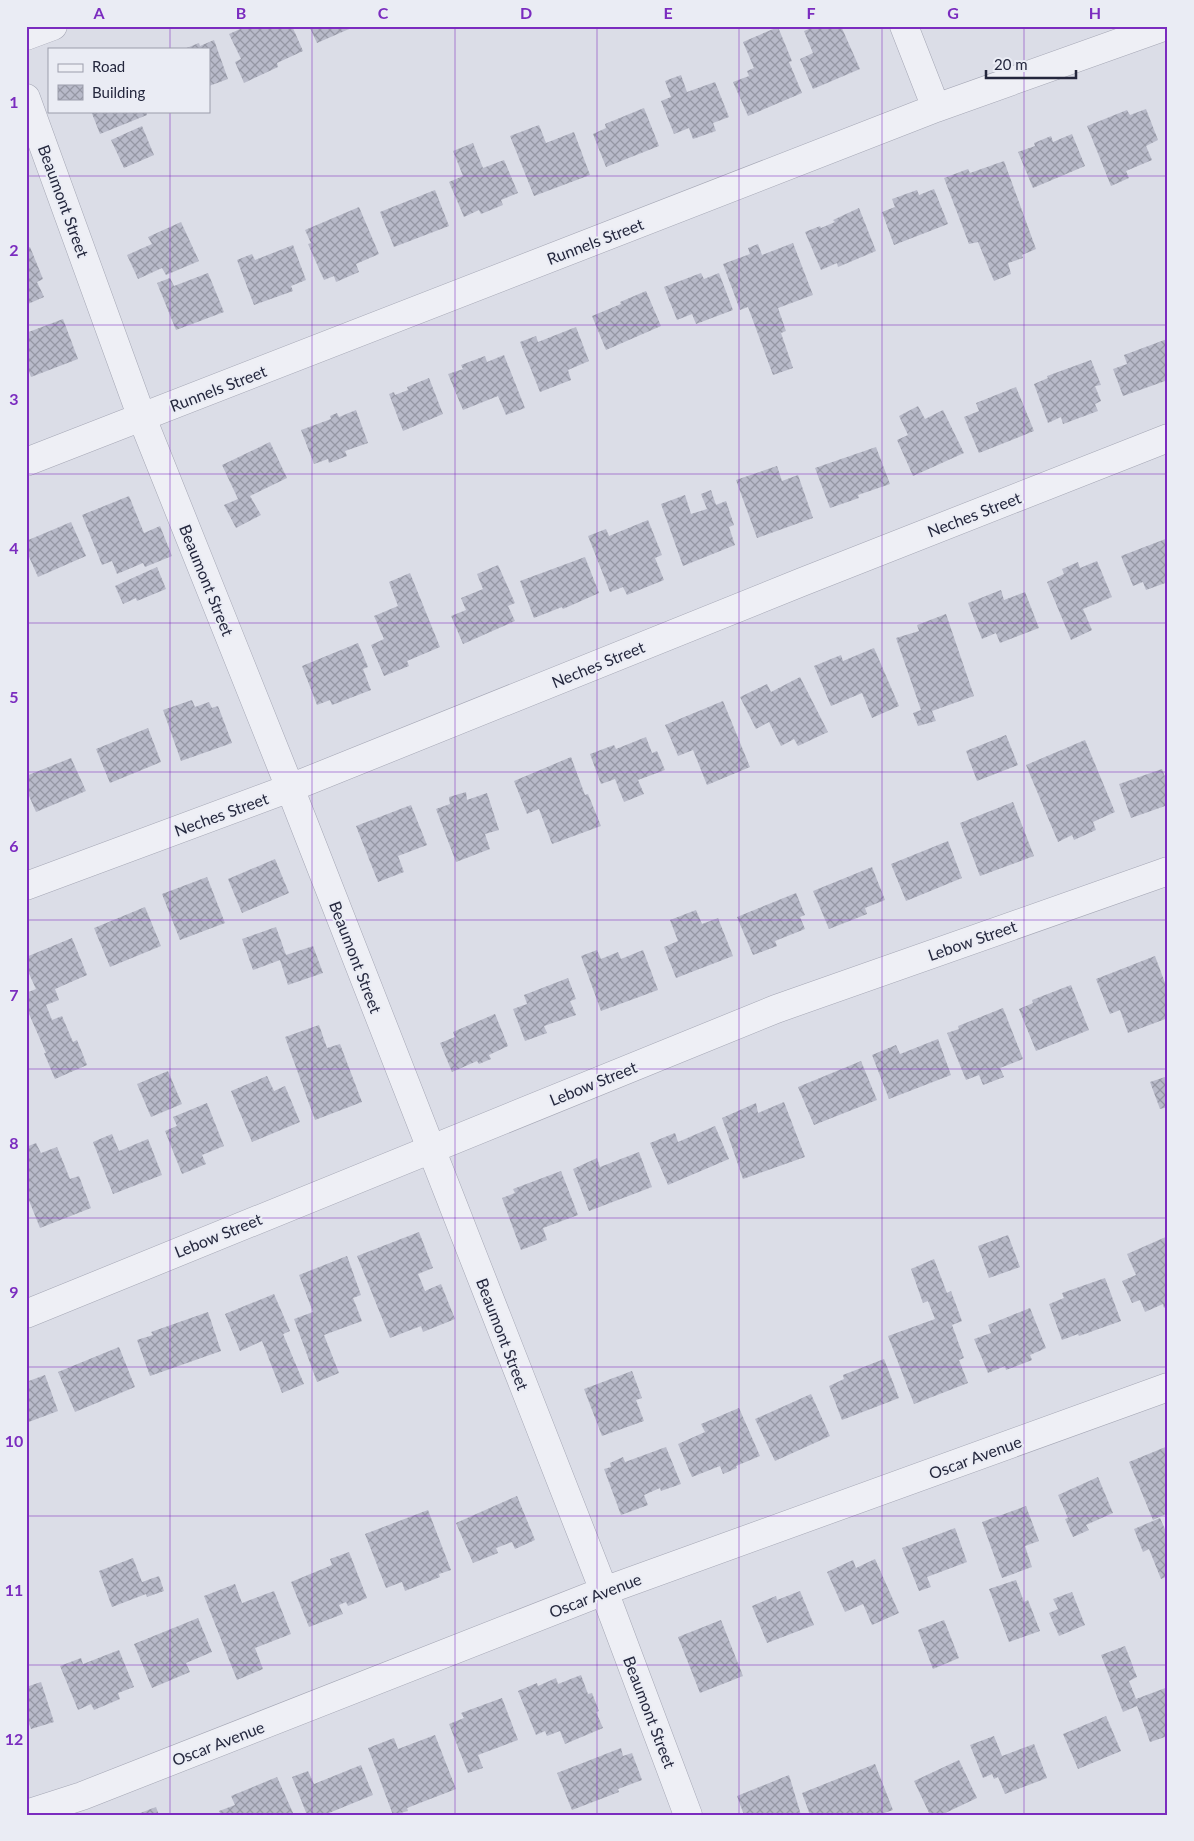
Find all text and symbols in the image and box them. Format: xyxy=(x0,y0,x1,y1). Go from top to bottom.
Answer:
text: A xyxy=(92,3,105,22)
text: B xyxy=(236,3,246,22)
text: C xyxy=(378,3,389,22)
text: D xyxy=(520,3,532,22)
text: E xyxy=(663,3,673,22)
text: F xyxy=(806,3,816,22)
text: G xyxy=(947,3,959,22)
text: H xyxy=(1089,3,1101,22)
legend xyxy=(48,48,210,112)
scale bar xyxy=(986,48,1076,80)
text: 20 m xyxy=(994,55,1028,73)
text: Road xyxy=(92,57,125,75)
text: Building xyxy=(92,83,145,101)
text: 1 xyxy=(9,92,19,111)
street label: Beaumont Street xyxy=(35,142,93,260)
street label: Runnels Street xyxy=(544,214,646,268)
text: 2 xyxy=(9,240,19,259)
street label: Runnels Street xyxy=(167,361,269,415)
text: 3 xyxy=(9,389,19,408)
street label: Neches Street xyxy=(925,487,1024,541)
street label: Beaumont Street xyxy=(176,521,238,639)
text: 4 xyxy=(9,538,19,557)
street label: Neches Street xyxy=(549,637,648,691)
text: 5 xyxy=(9,687,19,706)
street label: Neches Street xyxy=(171,788,271,840)
text: 6 xyxy=(9,836,19,855)
street label: Beaumont Street xyxy=(326,898,386,1016)
street label: Lebow Street xyxy=(925,916,1019,964)
text: 7 xyxy=(9,985,19,1004)
street label: Lebow Street xyxy=(547,1057,640,1109)
text: 8 xyxy=(9,1133,19,1152)
street label: Lebow Street xyxy=(172,1209,265,1261)
street label: Beaumont Street xyxy=(473,1275,533,1393)
text: 9 xyxy=(9,1282,19,1301)
text: 10 xyxy=(5,1431,23,1450)
street label: Oscar Avenue xyxy=(926,1431,1024,1483)
street label: Oscar Avenue xyxy=(546,1569,644,1621)
text: 11 xyxy=(5,1580,23,1599)
street label: Beaumont Street xyxy=(620,1653,680,1771)
street label: Oscar Avenue xyxy=(169,1717,267,1769)
text: 12 xyxy=(5,1729,23,1748)

